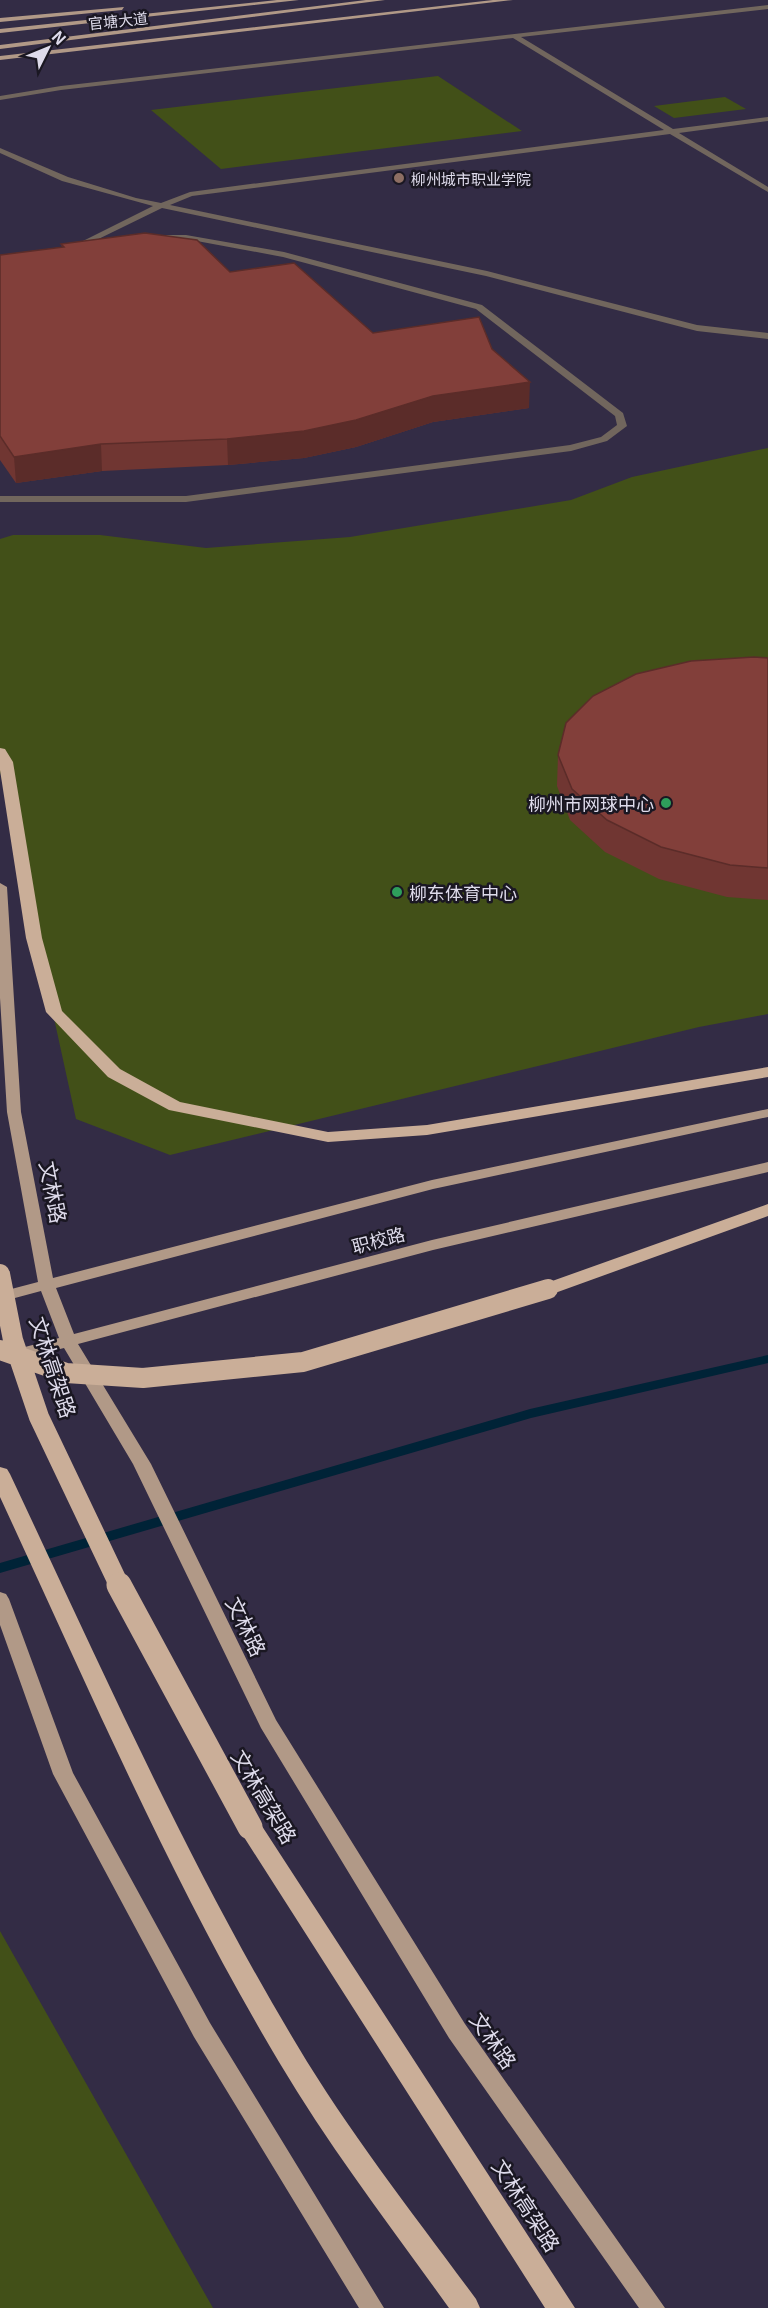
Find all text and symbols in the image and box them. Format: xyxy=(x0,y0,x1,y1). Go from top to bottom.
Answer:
street label: 官塘大道 xyxy=(87,6,149,34)
north arrow xyxy=(18,18,78,78)
text: N xyxy=(47,25,73,50)
place label: 柳州城市职业学院 xyxy=(411,168,531,189)
marker: 柳州城市职业学院 xyxy=(392,171,406,185)
place label: 柳州市网球中心 xyxy=(528,790,654,816)
marker: 柳州市网球中心 xyxy=(659,796,673,810)
place label: 柳东体育中心 xyxy=(409,879,517,905)
marker: 柳东体育中心 xyxy=(390,885,404,899)
street label: 文林路 xyxy=(33,1158,75,1226)
street label: 职校路 xyxy=(349,1219,407,1259)
street label: 文林高架路 xyxy=(24,1312,84,1422)
street label: 文林路 xyxy=(220,1591,274,1661)
street label: 文林高架路 xyxy=(225,1743,305,1849)
street label: 文林路 xyxy=(464,2006,524,2074)
street label: 文林高架路 xyxy=(486,2153,568,2257)

